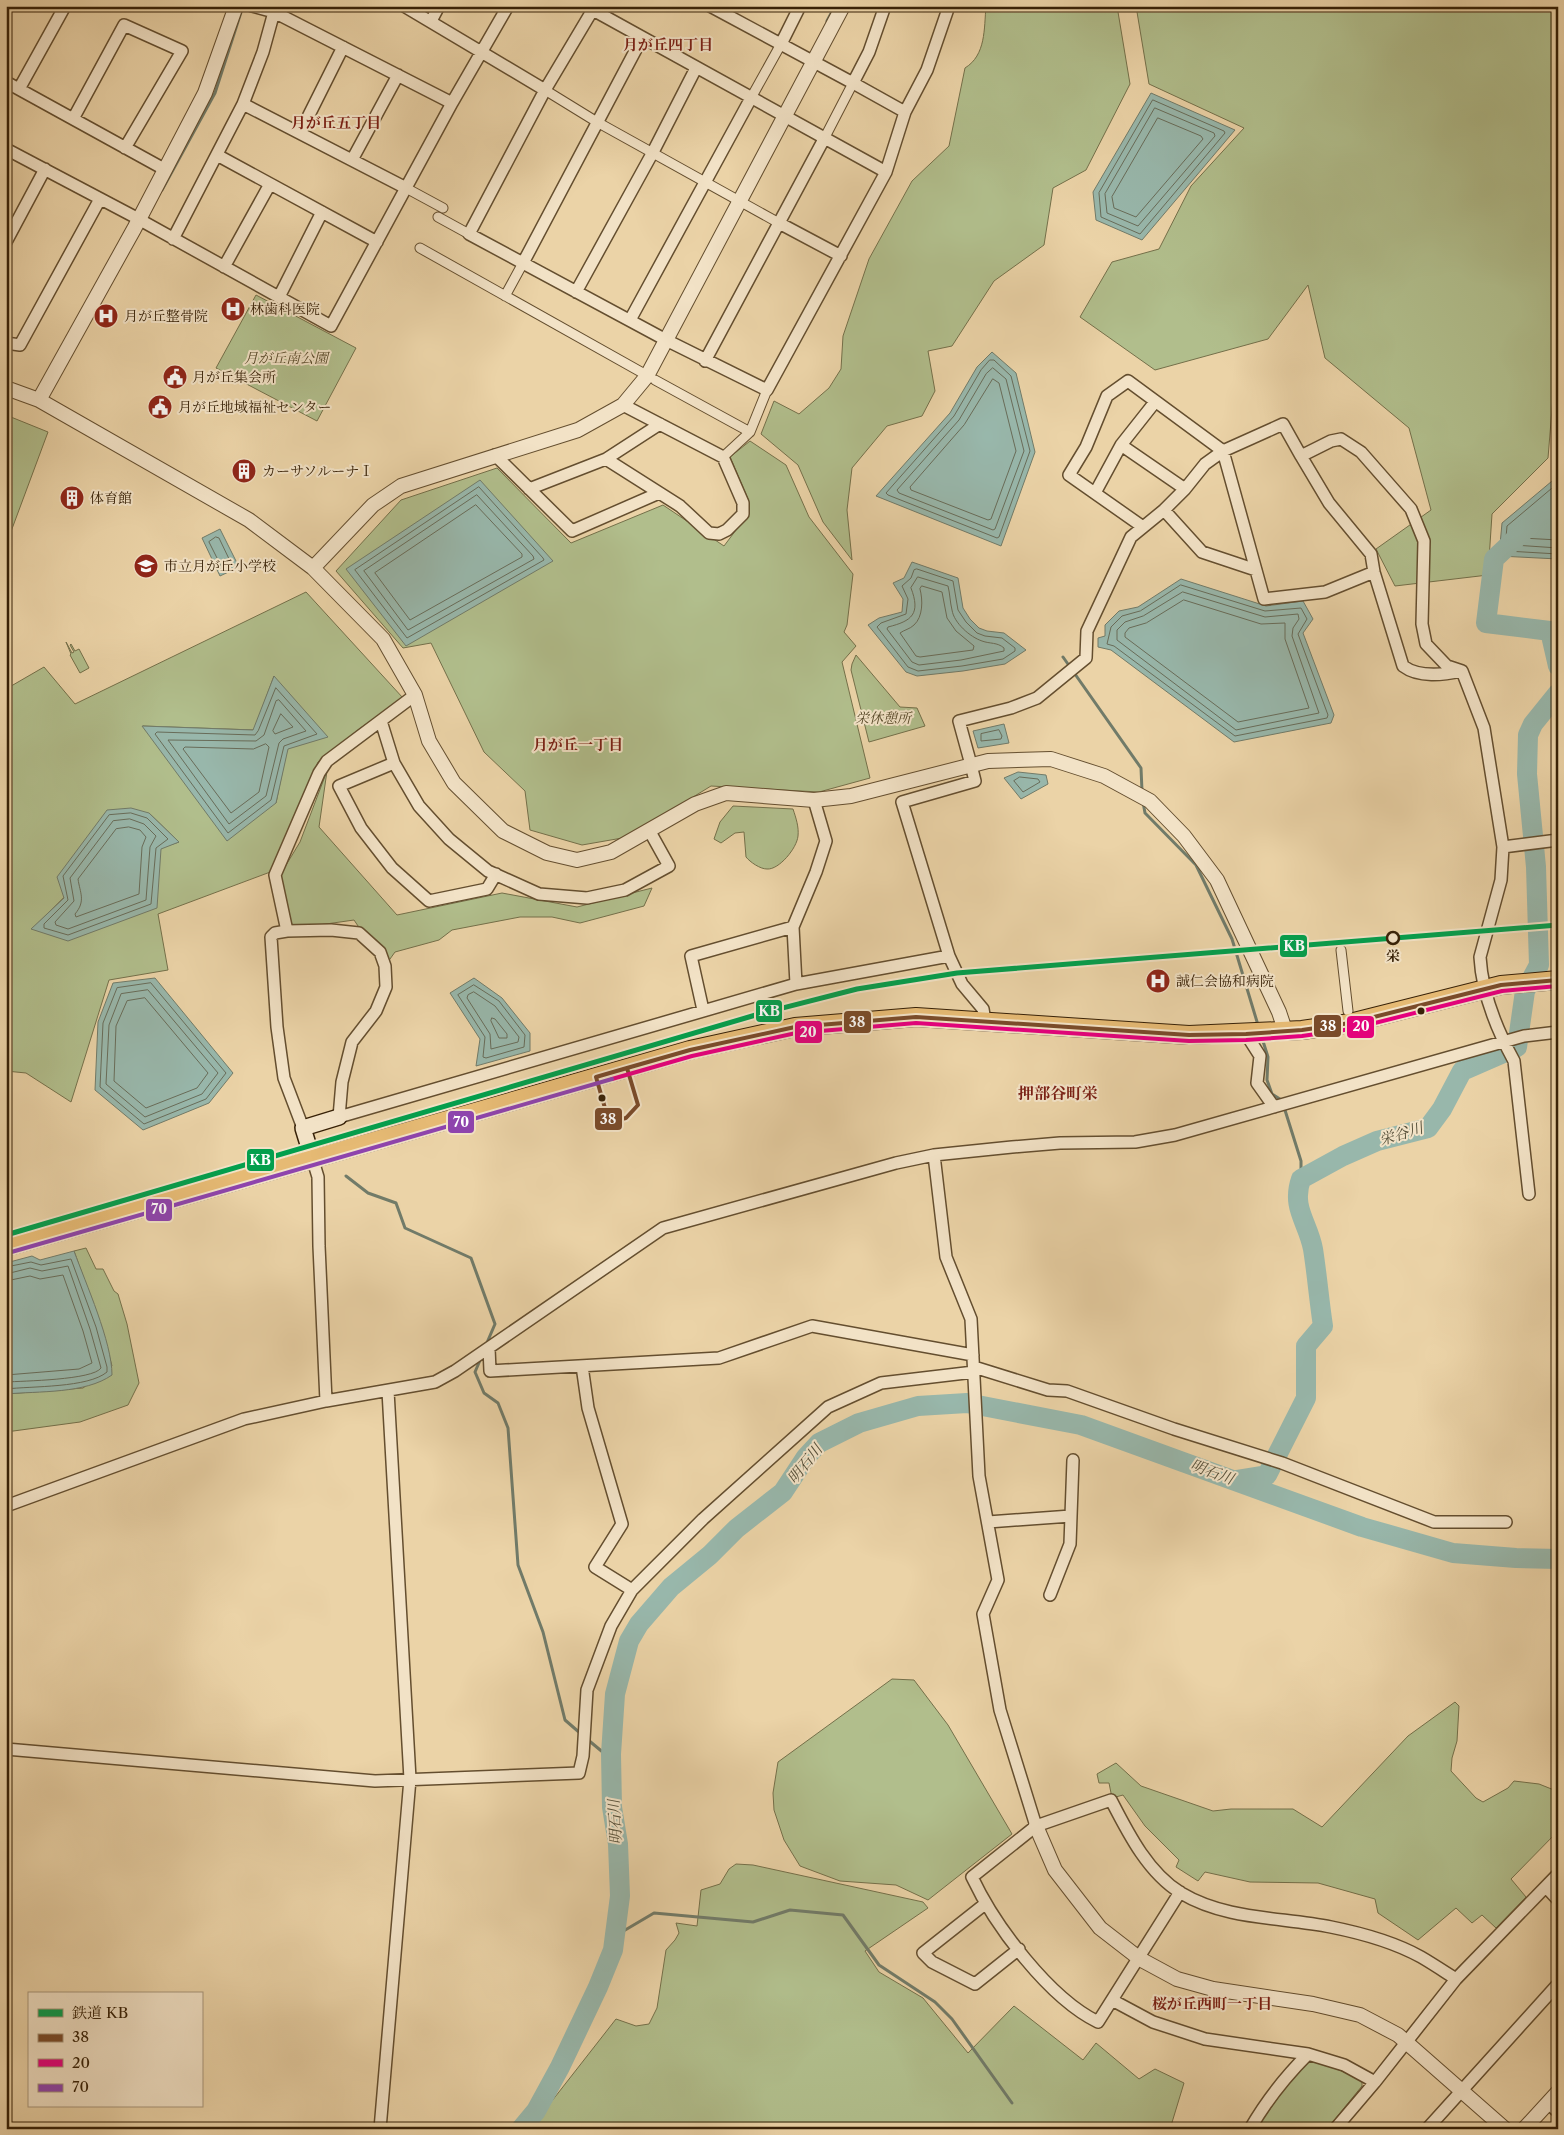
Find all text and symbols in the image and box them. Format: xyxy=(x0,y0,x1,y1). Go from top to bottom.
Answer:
district label: 月が丘四丁目 xyxy=(623,35,713,54)
district label: 月が丘五丁目 xyxy=(291,113,381,132)
hospital icon: 林歯科医院 xyxy=(220,296,246,322)
place label: 林歯科医院 xyxy=(250,300,320,318)
hospital icon: 月が丘整骨院 xyxy=(93,303,119,329)
place label: 月が丘整骨院 xyxy=(124,307,208,325)
park label: 月が丘南公園 xyxy=(244,349,330,367)
public building icon: 月が丘集会所 xyxy=(162,364,188,390)
place label: 月が丘集会所 xyxy=(192,368,276,386)
public building icon: 月が丘地域福祉センター xyxy=(147,394,173,420)
place label: 月が丘地域福祉センター xyxy=(178,398,331,416)
building icon: カーサソルーナⅠ xyxy=(231,458,257,484)
place label: カーサソルーナⅠ xyxy=(262,462,373,480)
building icon: 体育館 xyxy=(59,485,85,511)
place label: 体育館 xyxy=(90,489,132,507)
school or university icon: 市立月が丘小学校 xyxy=(133,553,159,579)
place label: 市立月が丘小学校 xyxy=(164,557,276,575)
park label: 栄休憩所 xyxy=(855,709,913,727)
district label: 月が丘一丁目 xyxy=(533,735,623,754)
marker: 栄 xyxy=(1386,931,1400,945)
line badge: KB xyxy=(1279,934,1308,958)
text: KB xyxy=(1283,937,1305,955)
place label: 栄 xyxy=(1386,947,1400,965)
hospital icon: 誠仁会協和病院 xyxy=(1145,968,1171,994)
place label: 誠仁会協和病院 xyxy=(1176,972,1274,990)
line badge: KB xyxy=(755,999,783,1023)
text: KB xyxy=(758,1002,780,1020)
unlabelled marker xyxy=(1416,1006,1426,1016)
line badge: 38 xyxy=(843,1010,872,1034)
text: 38 xyxy=(849,1013,865,1031)
line badge: 38 xyxy=(1313,1014,1342,1038)
line badge: 20 xyxy=(1346,1015,1375,1039)
text: 38 xyxy=(1320,1017,1336,1035)
text: 20 xyxy=(1352,1017,1370,1035)
line badge: 20 xyxy=(794,1020,823,1044)
text: 20 xyxy=(799,1023,817,1041)
district label: 押部谷町栄 xyxy=(1018,1083,1098,1103)
unlabelled marker xyxy=(597,1093,607,1103)
line badge: 38 xyxy=(594,1107,623,1131)
line badge: 70 xyxy=(447,1110,475,1134)
text: 38 xyxy=(600,1110,616,1128)
text: 70 xyxy=(453,1113,469,1131)
water label: 栄谷川 xyxy=(1377,1117,1427,1149)
line badge: KB xyxy=(246,1148,275,1172)
text: KB xyxy=(249,1151,271,1169)
line badge: 70 xyxy=(145,1198,173,1222)
text: 70 xyxy=(151,1200,167,1218)
water label: 明石川 xyxy=(783,1439,827,1487)
water label: 明石川 xyxy=(1188,1455,1238,1489)
water label: 明石川 xyxy=(604,1797,625,1845)
legend xyxy=(28,1992,202,2108)
district label: 桜が丘西町一丁目 xyxy=(1152,1994,1272,2013)
text: 鉄道 KB xyxy=(72,2003,128,2022)
text: 38 xyxy=(72,2027,89,2046)
text: 20 xyxy=(72,2053,90,2072)
text: 70 xyxy=(72,2077,89,2096)

